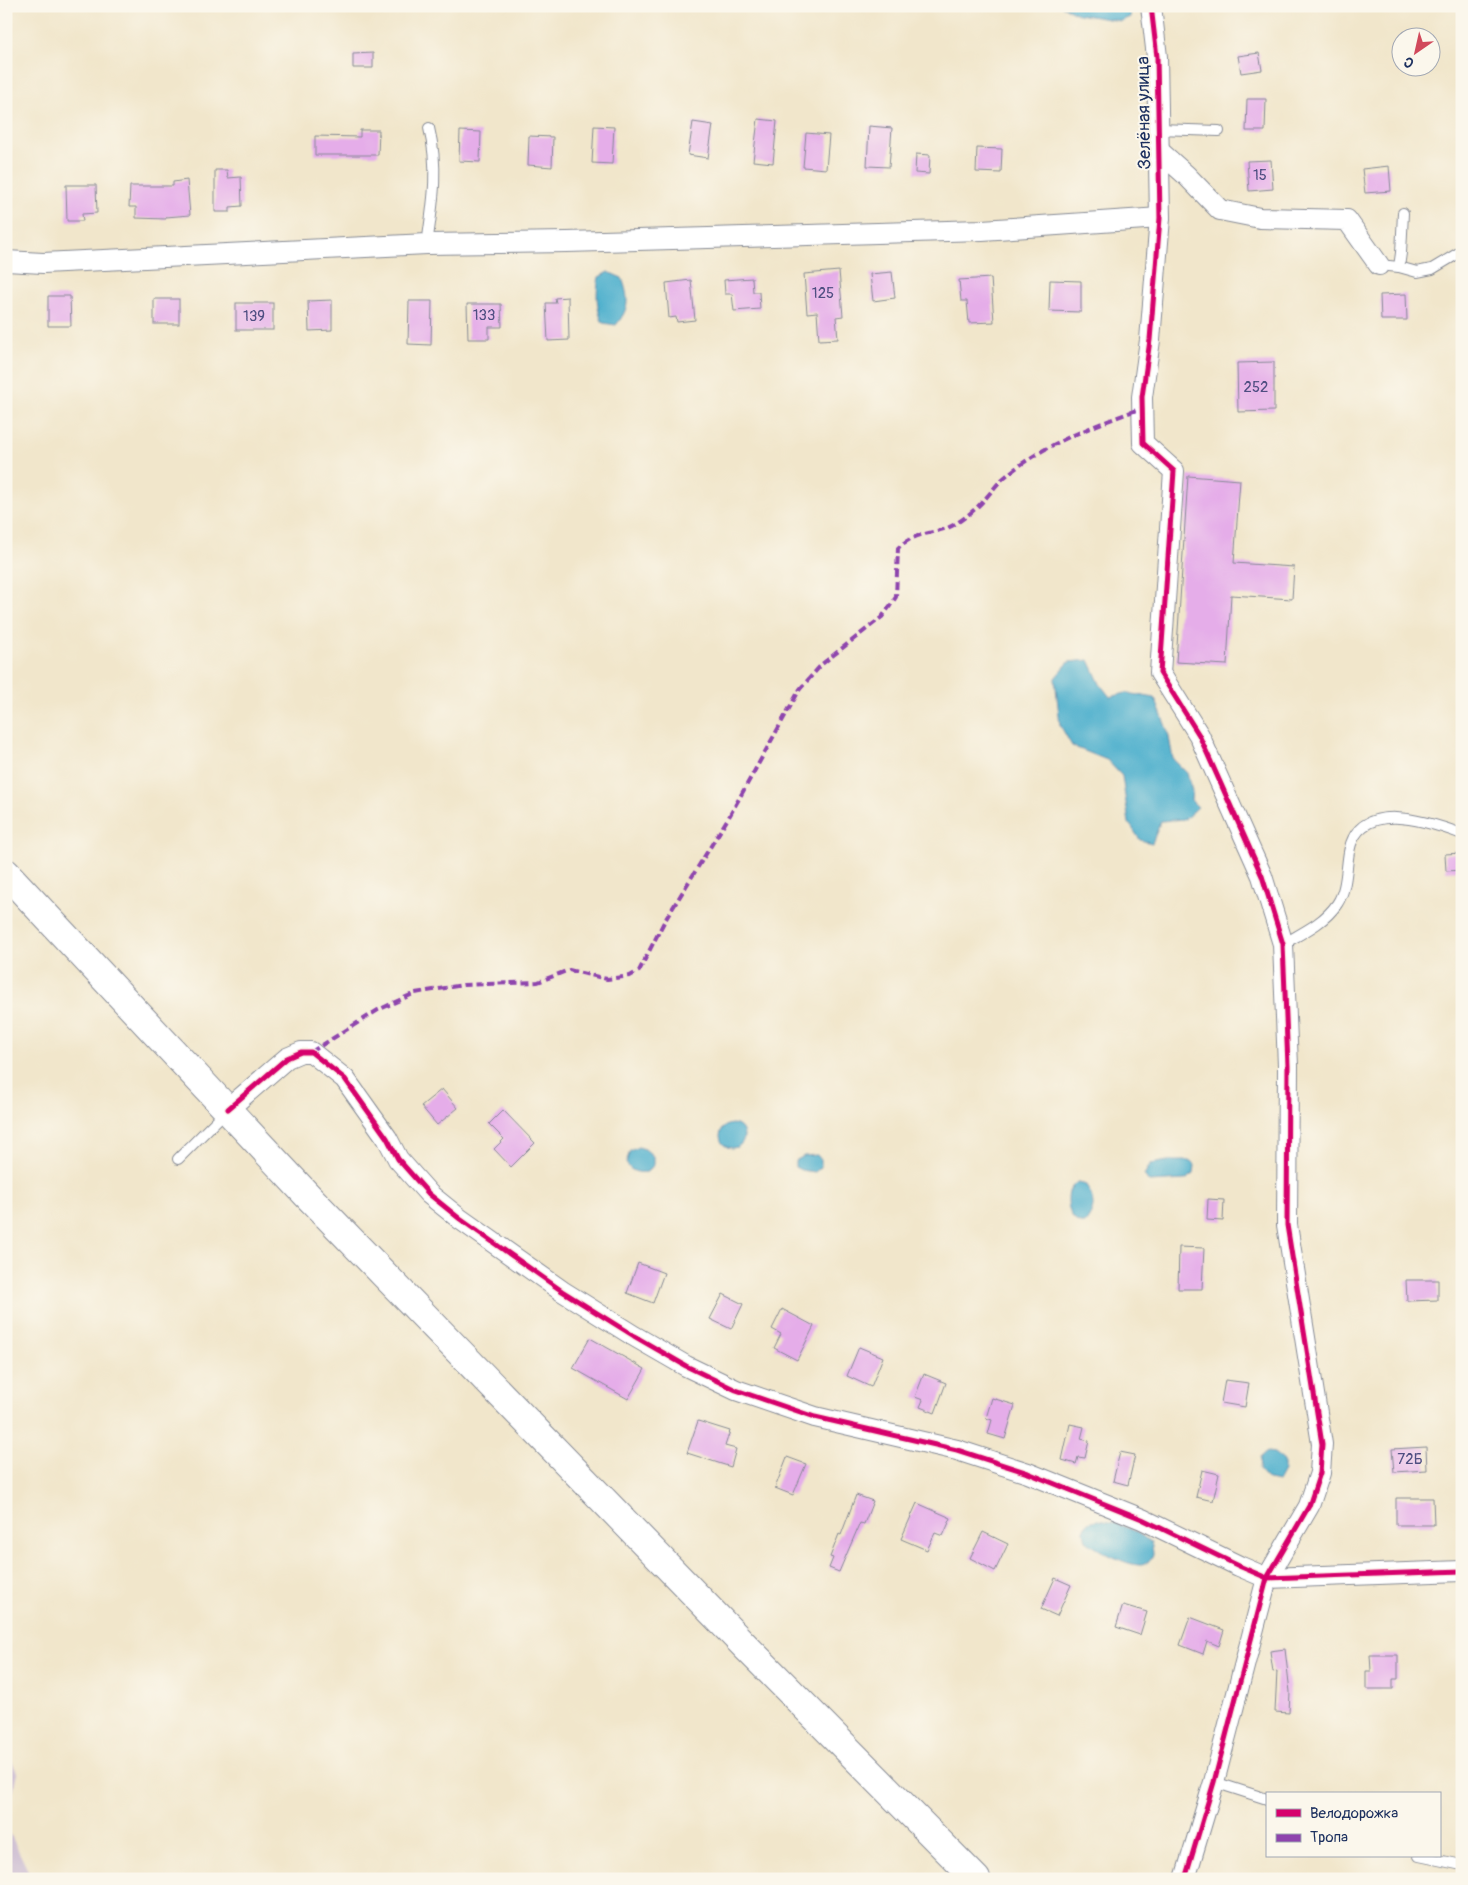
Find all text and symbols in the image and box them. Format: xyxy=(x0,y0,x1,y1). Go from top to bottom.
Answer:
north arrow xyxy=(1390,28,1440,78)
text: С xyxy=(1400,53,1417,72)
street label: Зелёная улица xyxy=(1132,56,1156,170)
house number: 15 xyxy=(1253,166,1267,185)
house number: 125 xyxy=(812,284,834,303)
house number: 133 xyxy=(473,306,495,325)
house number: 139 xyxy=(243,307,265,326)
house number: 252 xyxy=(1244,378,1268,397)
house number: 72Б xyxy=(1397,1450,1423,1469)
legend xyxy=(1266,1792,1440,1858)
text: Велодорожка xyxy=(1310,1804,1398,1823)
text: Тропа xyxy=(1310,1828,1348,1847)

